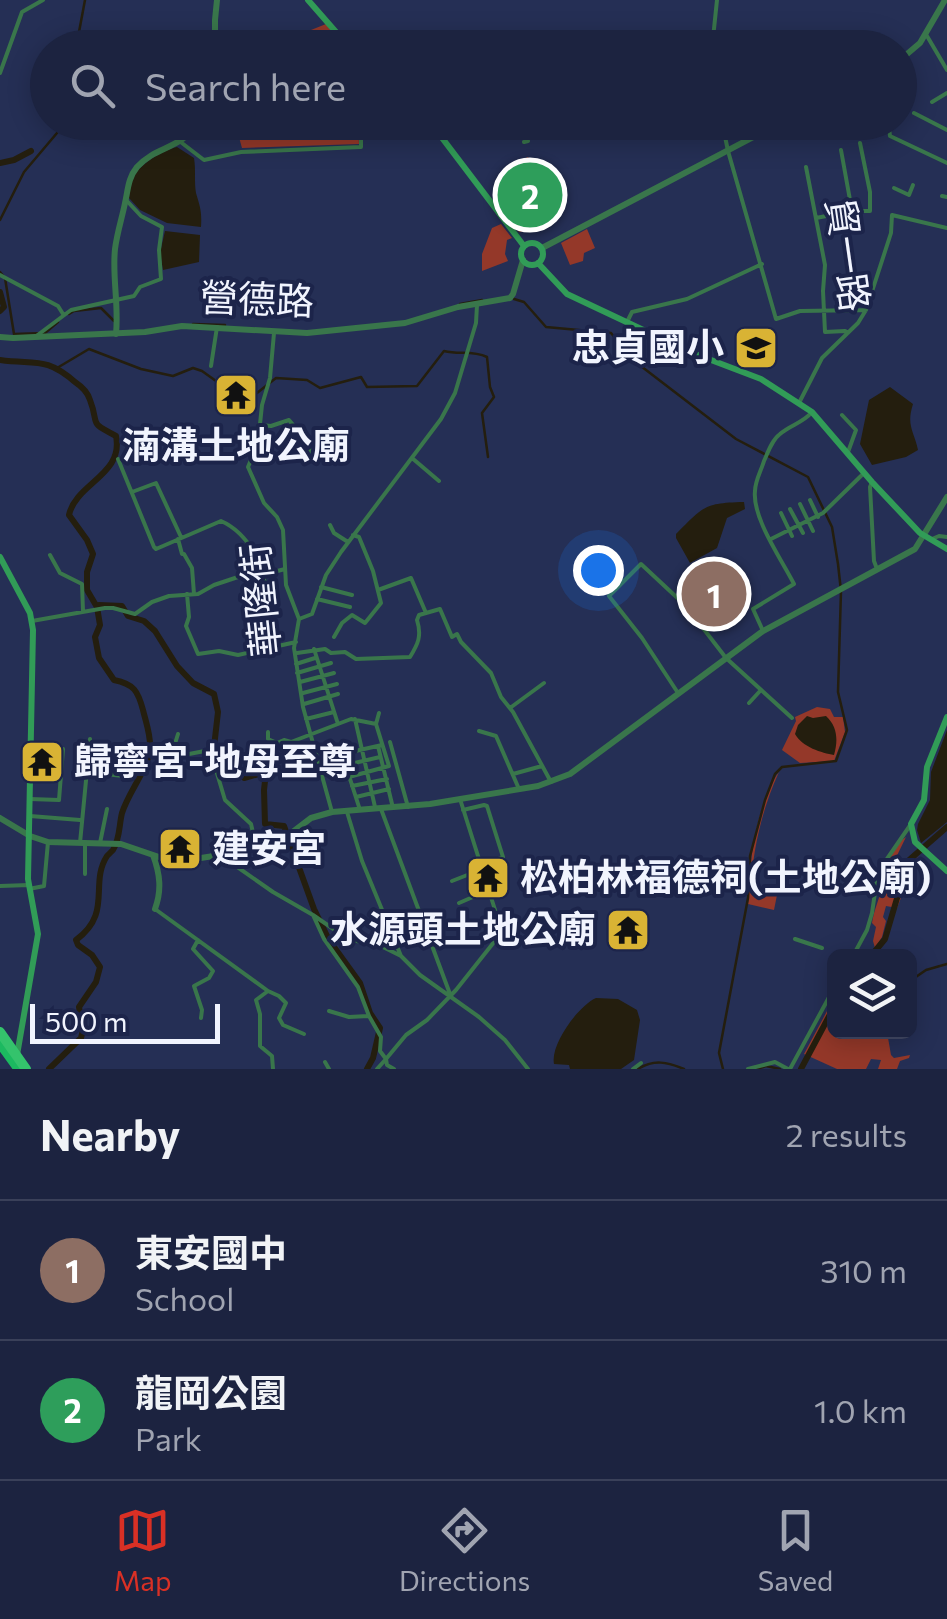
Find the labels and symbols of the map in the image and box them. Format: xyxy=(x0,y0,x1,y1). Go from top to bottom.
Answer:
pin: 2 xyxy=(498,158,562,232)
street label: 貿一路 xyxy=(818,195,881,314)
street label: 營德路 xyxy=(199,272,315,323)
place label: 忠貞國小 xyxy=(572,322,724,369)
school or university icon: 忠貞國小 xyxy=(733,325,779,371)
temple icon: 湳溝土地公廟 xyxy=(213,372,259,418)
place label: 湳溝土地公廟 xyxy=(122,420,350,467)
street label: 華隆街 xyxy=(229,541,288,659)
your location xyxy=(573,545,624,596)
pin: 1 xyxy=(682,556,746,632)
place label: 歸寧宮-地母至尊 xyxy=(74,736,356,783)
temple icon: 歸寧宮-地母至尊 xyxy=(19,739,65,785)
place label: 建安宮 xyxy=(212,823,326,870)
temple icon: 建安宮 xyxy=(157,826,203,872)
place label: 松柏林福德祠(土地公廟) xyxy=(520,852,931,899)
temple icon: 松柏林福德祠(土地公廟) xyxy=(465,855,511,901)
place label: 水源頭土地公廟 xyxy=(330,904,596,951)
temple icon: 水源頭土地公廟 xyxy=(605,907,651,953)
scale bar xyxy=(30,999,220,1044)

